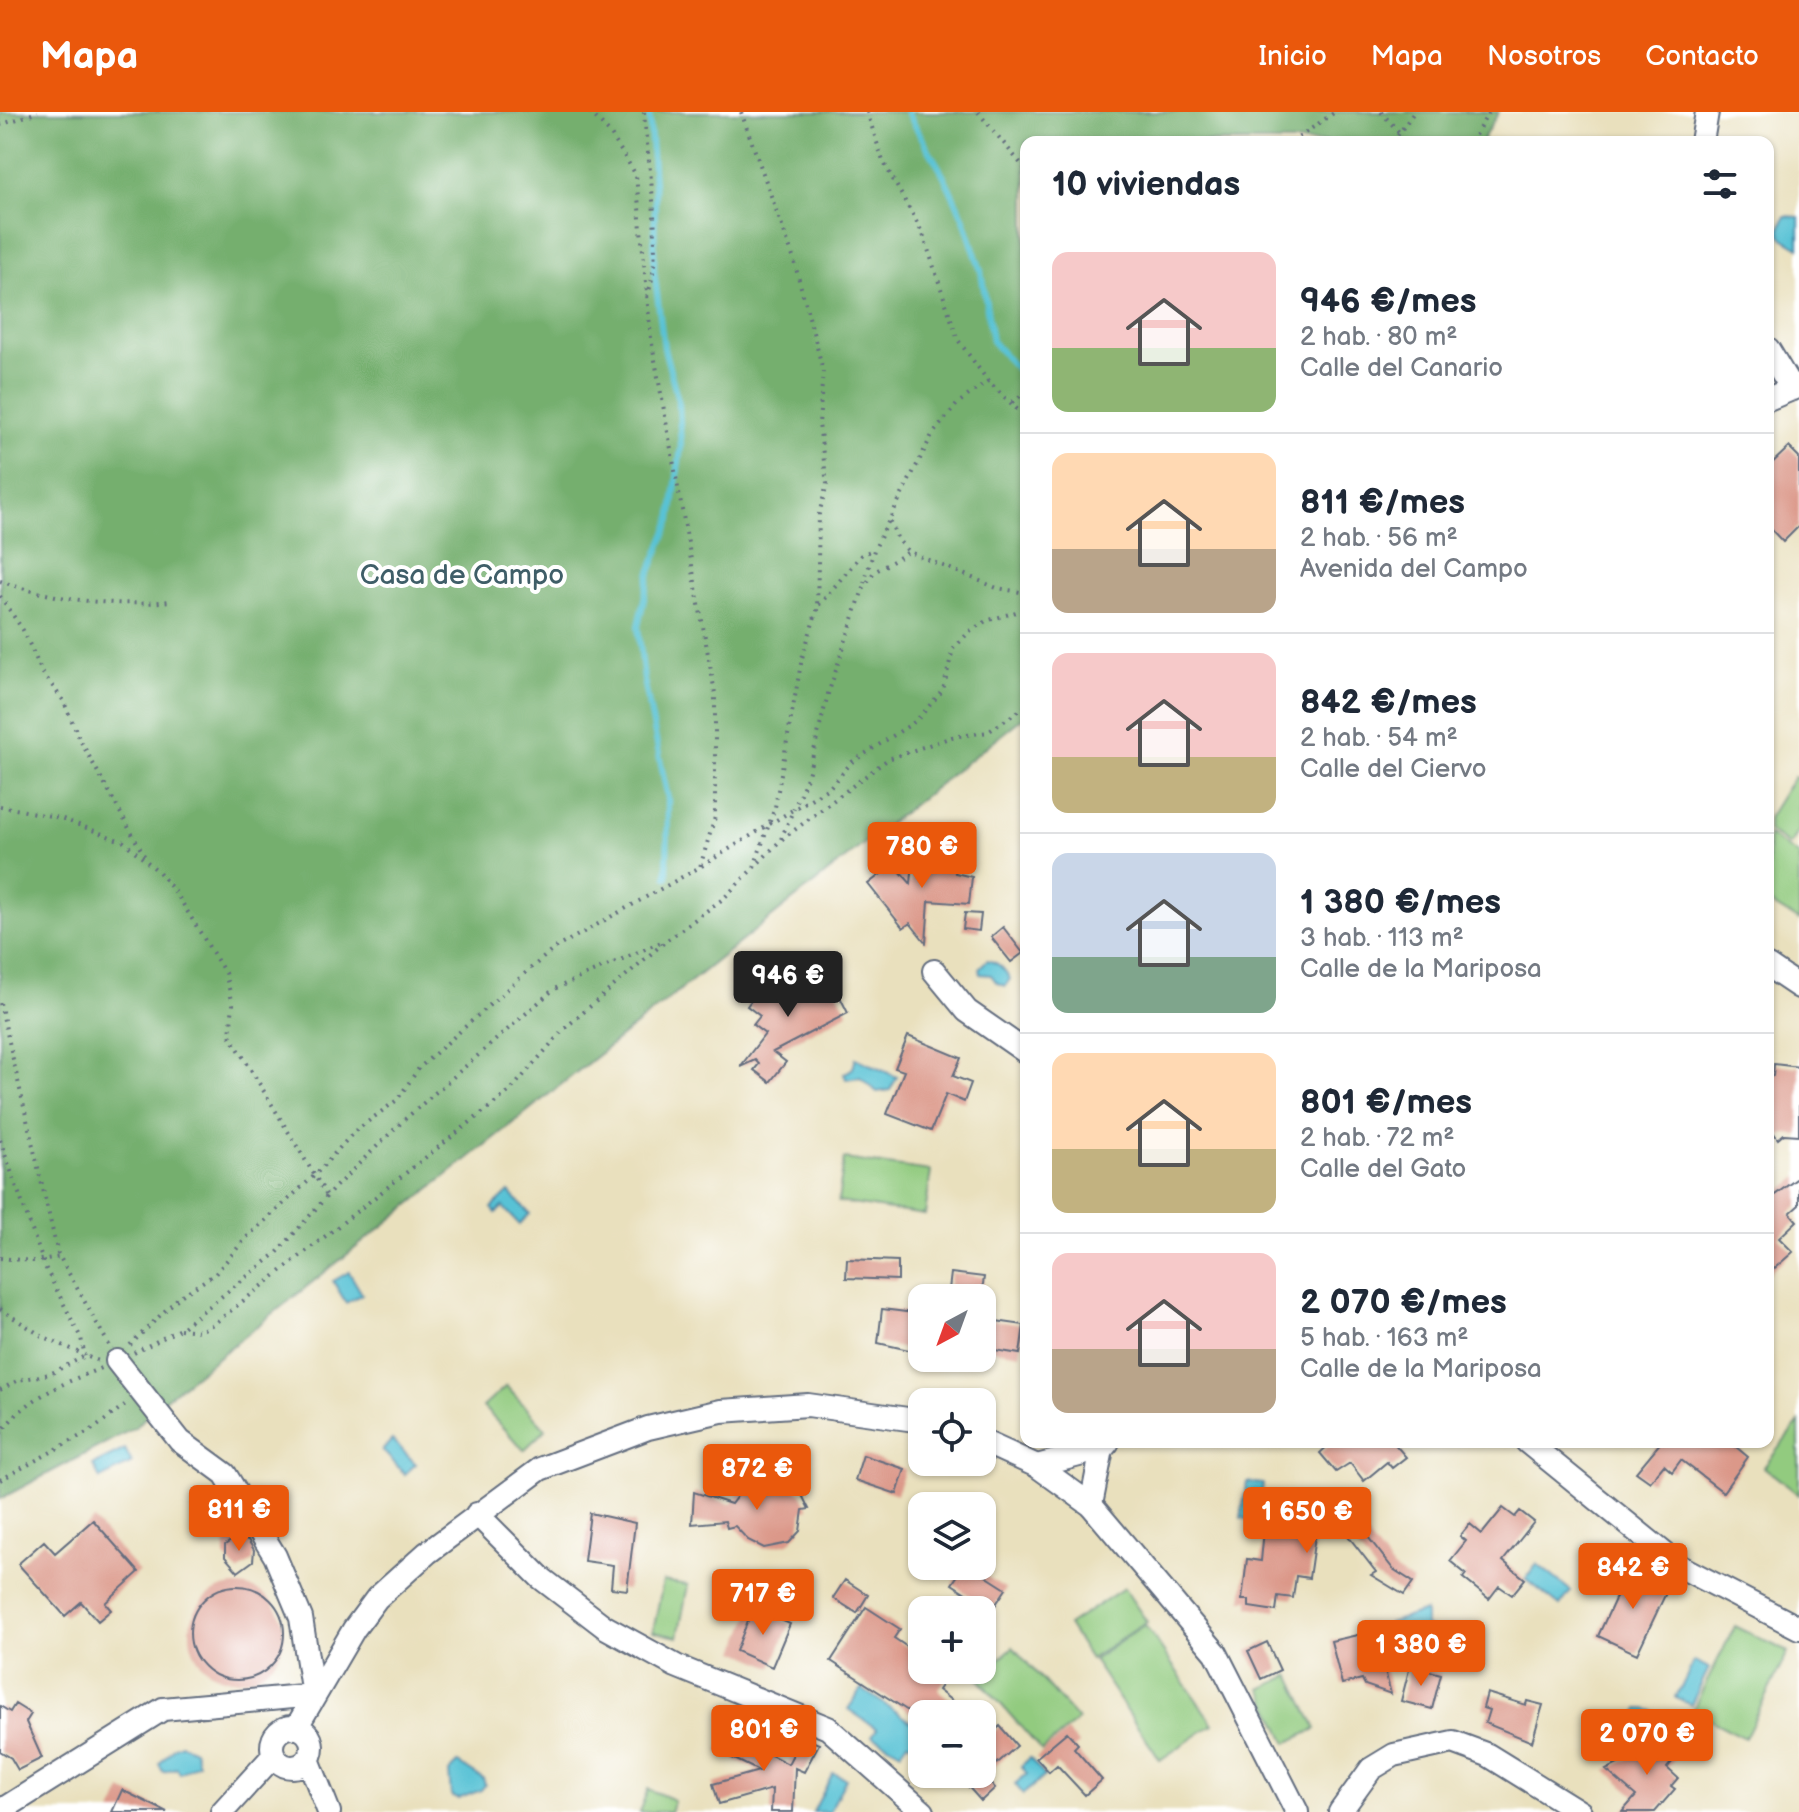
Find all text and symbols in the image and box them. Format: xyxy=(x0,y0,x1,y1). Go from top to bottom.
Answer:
text: Mapa xyxy=(40,34,138,79)
text: Inicio xyxy=(1258,40,1327,73)
text: Mapa xyxy=(1371,40,1443,73)
text: Nosotros xyxy=(1487,40,1601,73)
text: Contacto xyxy=(1645,40,1759,73)
icon: filters xyxy=(1698,162,1742,206)
text: 10 viviendas xyxy=(1052,164,1240,205)
text: 946 €/mes xyxy=(1300,281,1477,322)
icon: home xyxy=(1116,284,1212,380)
text: 2 hab. · 80 m² xyxy=(1300,322,1457,353)
text: Calle del Canario xyxy=(1300,353,1503,384)
text: 811 €/mes xyxy=(1300,482,1465,523)
icon: home xyxy=(1116,485,1212,581)
text: 2 hab. · 56 m² xyxy=(1300,523,1458,554)
text: Avenida del Campo xyxy=(1300,554,1528,585)
park label: Casa de Campo xyxy=(360,559,564,592)
text: 842 €/mes xyxy=(1300,682,1477,723)
icon: home xyxy=(1116,685,1212,781)
text: 2 hab. · 54 m² xyxy=(1300,723,1458,754)
text: Calle del Ciervo xyxy=(1300,754,1487,785)
pin: 780 € xyxy=(866,822,978,890)
text: 780 € xyxy=(886,832,958,863)
text: 1 380 €/mes xyxy=(1300,882,1501,923)
icon: home xyxy=(1116,885,1212,981)
text: 3 hab. · 113 m² xyxy=(1300,923,1464,954)
pin: 946 € xyxy=(732,951,844,1019)
text: Calle de la Mariposa xyxy=(1300,954,1542,985)
text: 946 € xyxy=(752,961,824,992)
text: 801 €/mes xyxy=(1300,1082,1472,1123)
icon: home xyxy=(1116,1085,1212,1181)
text: 2 hab. · 72 m² xyxy=(1300,1123,1454,1154)
text: Calle del Gato xyxy=(1300,1154,1466,1185)
text: 2 070 €/mes xyxy=(1300,1282,1507,1323)
north arrow xyxy=(908,1284,996,1372)
map controls xyxy=(908,1284,996,1788)
icon: home xyxy=(1116,1285,1212,1381)
text: 5 hab. · 163 m² xyxy=(1300,1323,1468,1354)
text: Calle de la Mariposa xyxy=(1300,1354,1542,1385)
button: locate xyxy=(908,1388,996,1476)
pin: 872 € xyxy=(701,1444,813,1512)
text: 872 € xyxy=(721,1454,793,1485)
pin: 811 € xyxy=(183,1485,295,1553)
pin: 1 650 € xyxy=(1233,1487,1381,1555)
button: layers xyxy=(908,1492,996,1580)
text: 811 € xyxy=(207,1495,271,1526)
text: 1 650 € xyxy=(1261,1497,1353,1528)
pin: 842 € xyxy=(1577,1543,1689,1611)
text: 842 € xyxy=(1596,1553,1670,1584)
pin: 717 € xyxy=(707,1569,819,1637)
text: 717 € xyxy=(730,1579,796,1610)
button: + xyxy=(908,1596,996,1684)
pin: 1 380 € xyxy=(1347,1620,1495,1688)
text: 1 380 € xyxy=(1375,1630,1467,1661)
button: − xyxy=(908,1700,996,1788)
pin: 801 € xyxy=(708,1705,820,1773)
pin: 2 070 € xyxy=(1573,1709,1721,1777)
text: 801 € xyxy=(729,1715,799,1746)
text: 2 070 € xyxy=(1599,1719,1695,1750)

